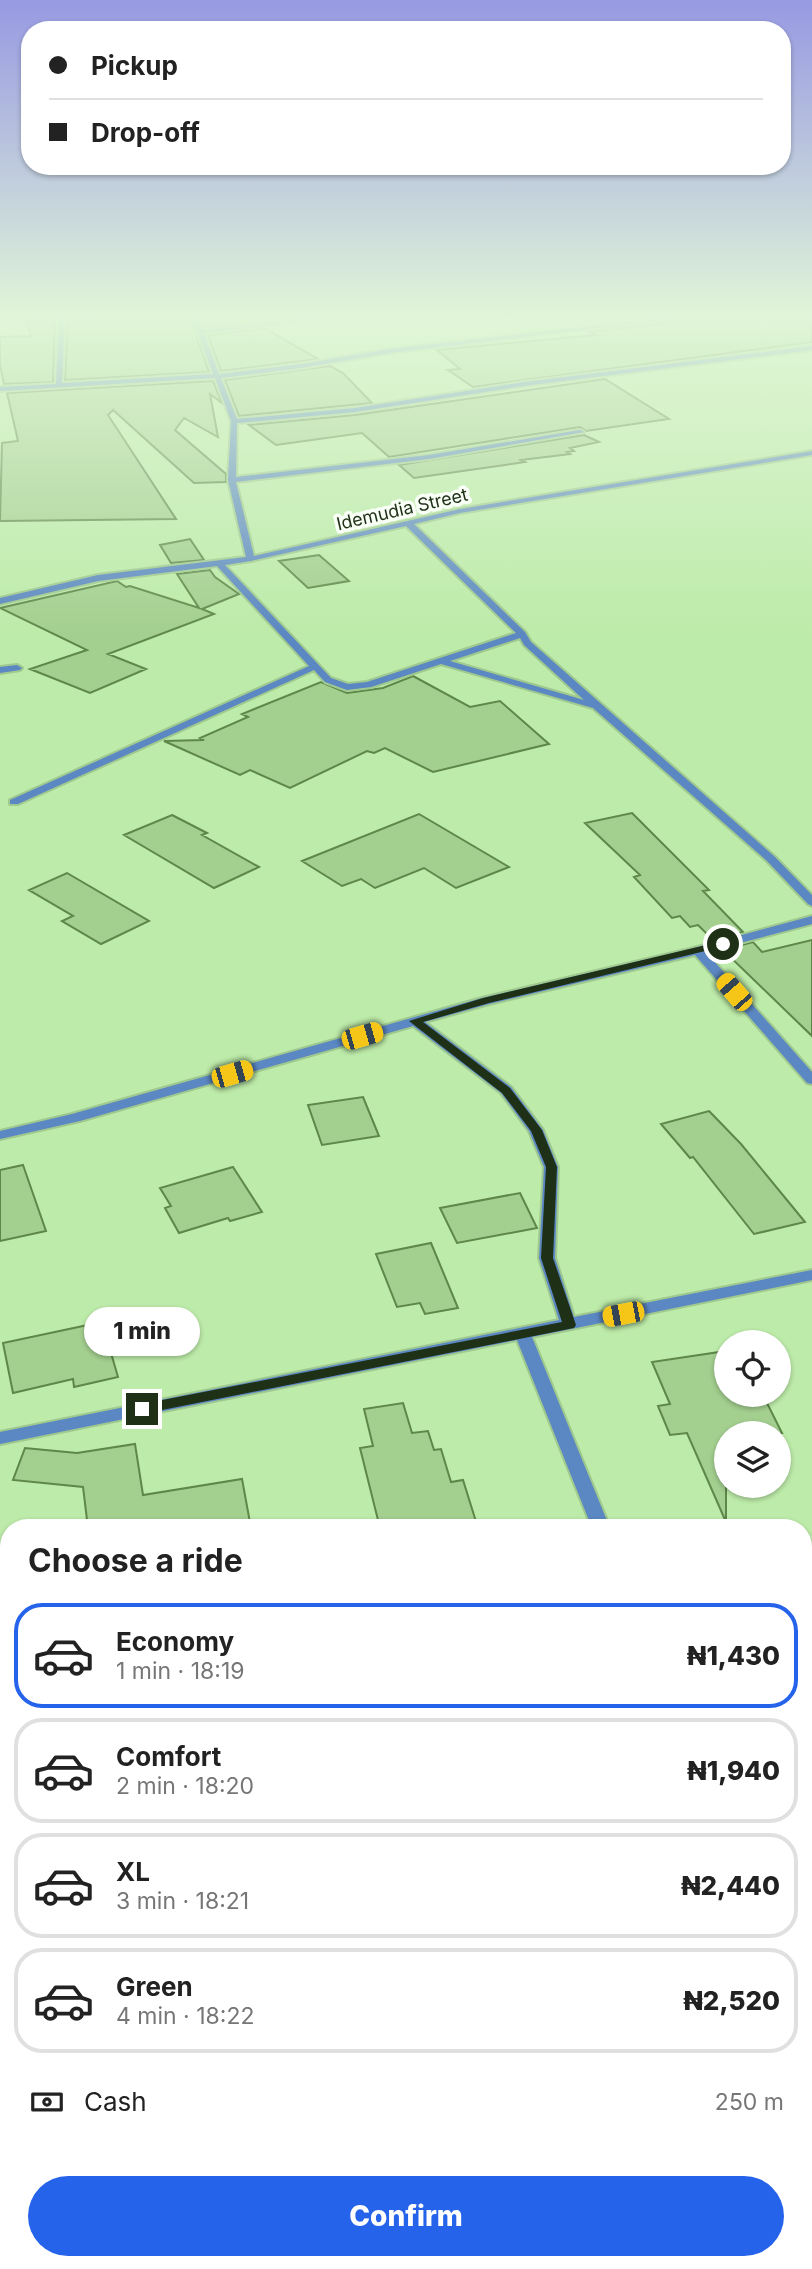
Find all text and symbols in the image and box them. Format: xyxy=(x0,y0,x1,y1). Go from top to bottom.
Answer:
text: Pickup xyxy=(91,50,178,81)
text: Drop-off xyxy=(91,117,200,148)
street label: Idemudia Street xyxy=(334,484,470,534)
route start xyxy=(707,928,739,960)
car xyxy=(713,969,756,1015)
car xyxy=(339,1020,386,1052)
car xyxy=(209,1058,256,1090)
car xyxy=(601,1300,646,1328)
callout: 1 min xyxy=(84,1308,200,1356)
text: 1 min xyxy=(113,1317,171,1345)
map controls xyxy=(714,1330,791,1498)
button: locate xyxy=(714,1330,791,1407)
route end xyxy=(126,1393,158,1425)
button: layers xyxy=(714,1421,791,1498)
text: Choose a ride xyxy=(28,1541,243,1580)
icon: car xyxy=(32,1624,95,1687)
text: Economy xyxy=(116,1626,234,1657)
text: ₦1,430 xyxy=(687,1640,780,1671)
text: 1 min · 18:19 xyxy=(116,1657,245,1685)
icon: car xyxy=(32,1739,95,1802)
text: Comfort xyxy=(116,1741,221,1772)
text: ₦1,940 xyxy=(687,1755,780,1786)
text: 2 min · 18:20 xyxy=(116,1772,254,1800)
icon: car xyxy=(32,1854,95,1917)
text: XL xyxy=(116,1856,150,1887)
text: ₦2,440 xyxy=(681,1870,780,1901)
text: 3 min · 18:21 xyxy=(116,1887,249,1915)
icon: car xyxy=(32,1969,95,2032)
text: Green xyxy=(116,1971,193,2002)
text: ₦2,520 xyxy=(683,1985,780,2016)
text: 4 min · 18:22 xyxy=(116,2002,254,2030)
icon: cash xyxy=(28,2083,66,2121)
text: Cash xyxy=(84,2086,147,2117)
text: 250 m xyxy=(715,2088,784,2116)
button: Confirm xyxy=(28,2176,784,2256)

